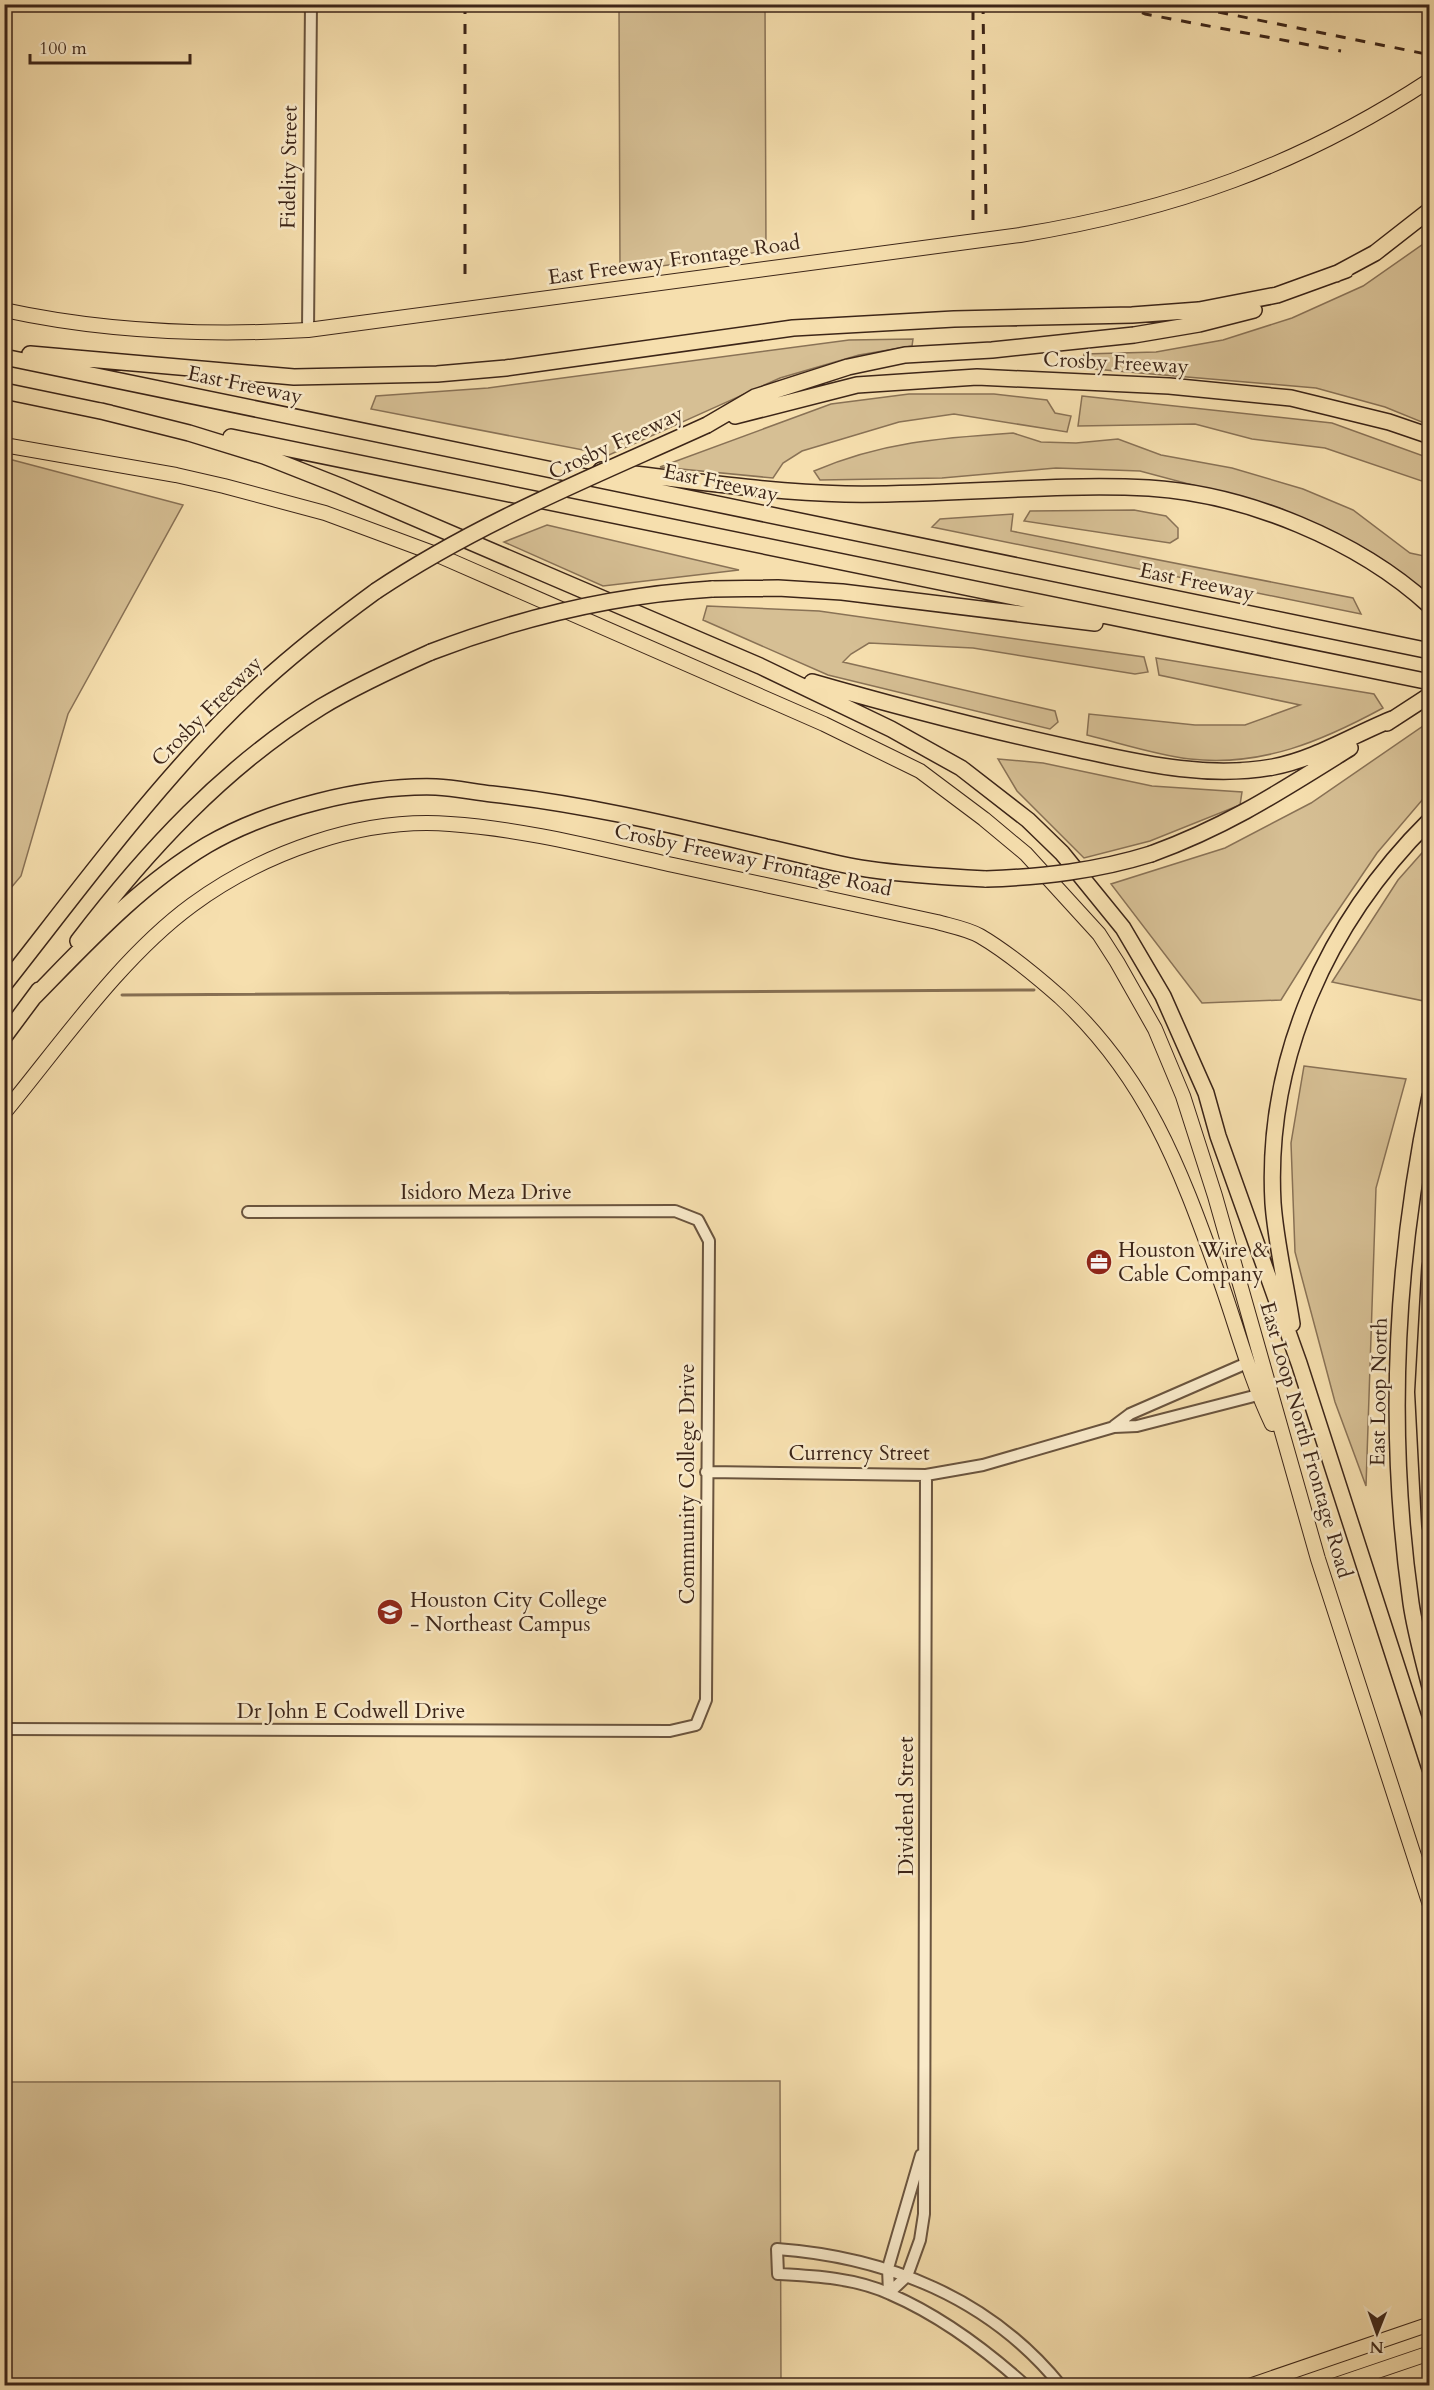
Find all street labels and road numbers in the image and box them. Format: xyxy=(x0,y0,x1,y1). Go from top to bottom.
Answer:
street label: Fidelity Street xyxy=(273,105,305,229)
street label: East Freeway Frontage Road xyxy=(546,228,802,292)
street label: Crosby Freeway xyxy=(1042,345,1190,381)
street label: East Freeway xyxy=(185,359,305,411)
street label: Crosby Freeway xyxy=(544,399,688,487)
street label: East Freeway xyxy=(661,457,781,509)
street label: East Freeway xyxy=(1137,556,1257,608)
street label: Crosby Freeway xyxy=(145,649,269,773)
street label: Crosby Freeway Frontage Road xyxy=(611,816,895,904)
street label: Isidoro Meza Drive xyxy=(400,1178,572,1207)
street label: East Loop North Frontage Road xyxy=(1253,1299,1359,1581)
street label: East Loop North xyxy=(1363,1317,1395,1467)
street label: Community College Drive xyxy=(673,1363,702,1605)
street label: Currency Street xyxy=(788,1439,930,1468)
street label: Dr John E Codwell Drive xyxy=(237,1697,465,1726)
street label: Dividend Street xyxy=(892,1736,921,1876)

